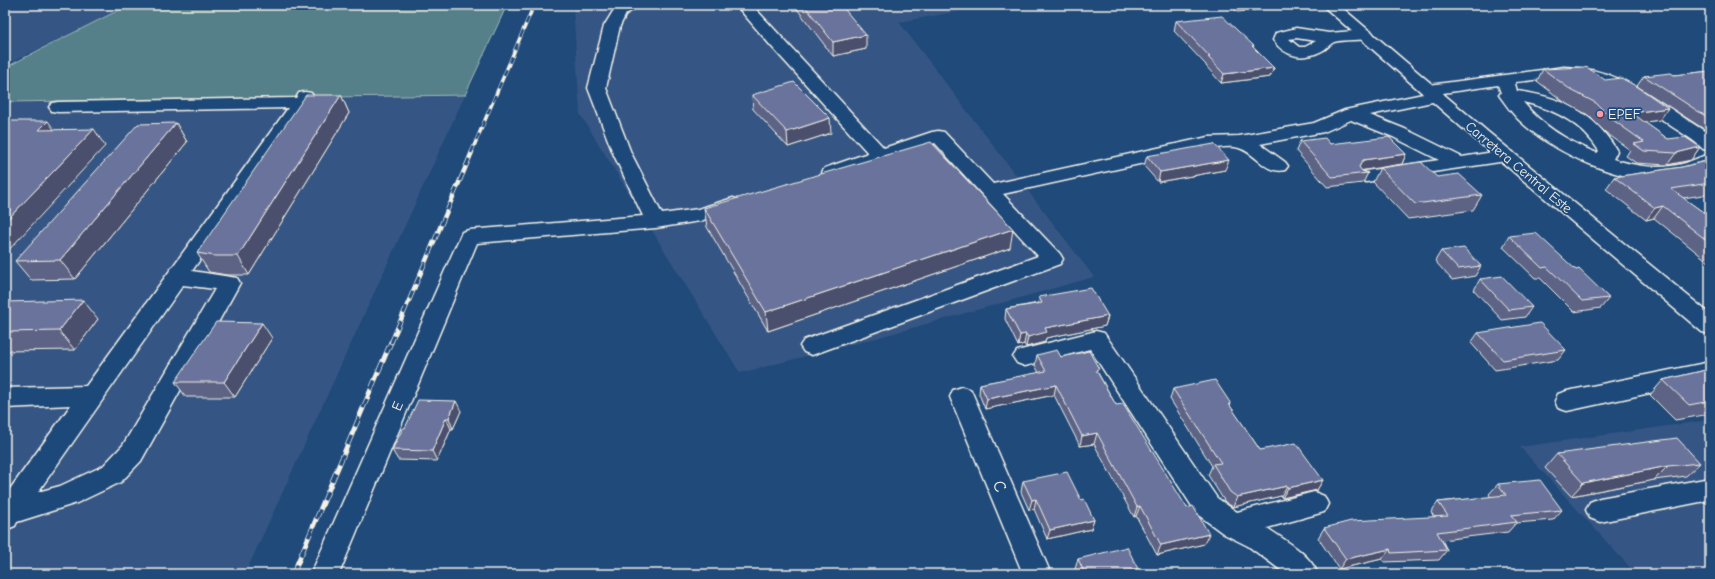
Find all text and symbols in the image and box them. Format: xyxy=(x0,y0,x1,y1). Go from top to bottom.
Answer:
place label: EPEF xyxy=(1608,106,1641,123)
marker: EPEF xyxy=(1595,109,1605,119)
street label: Carretera Central Este xyxy=(1462,118,1575,217)
street label: E xyxy=(388,399,407,413)
street label: C xyxy=(989,478,1010,495)

